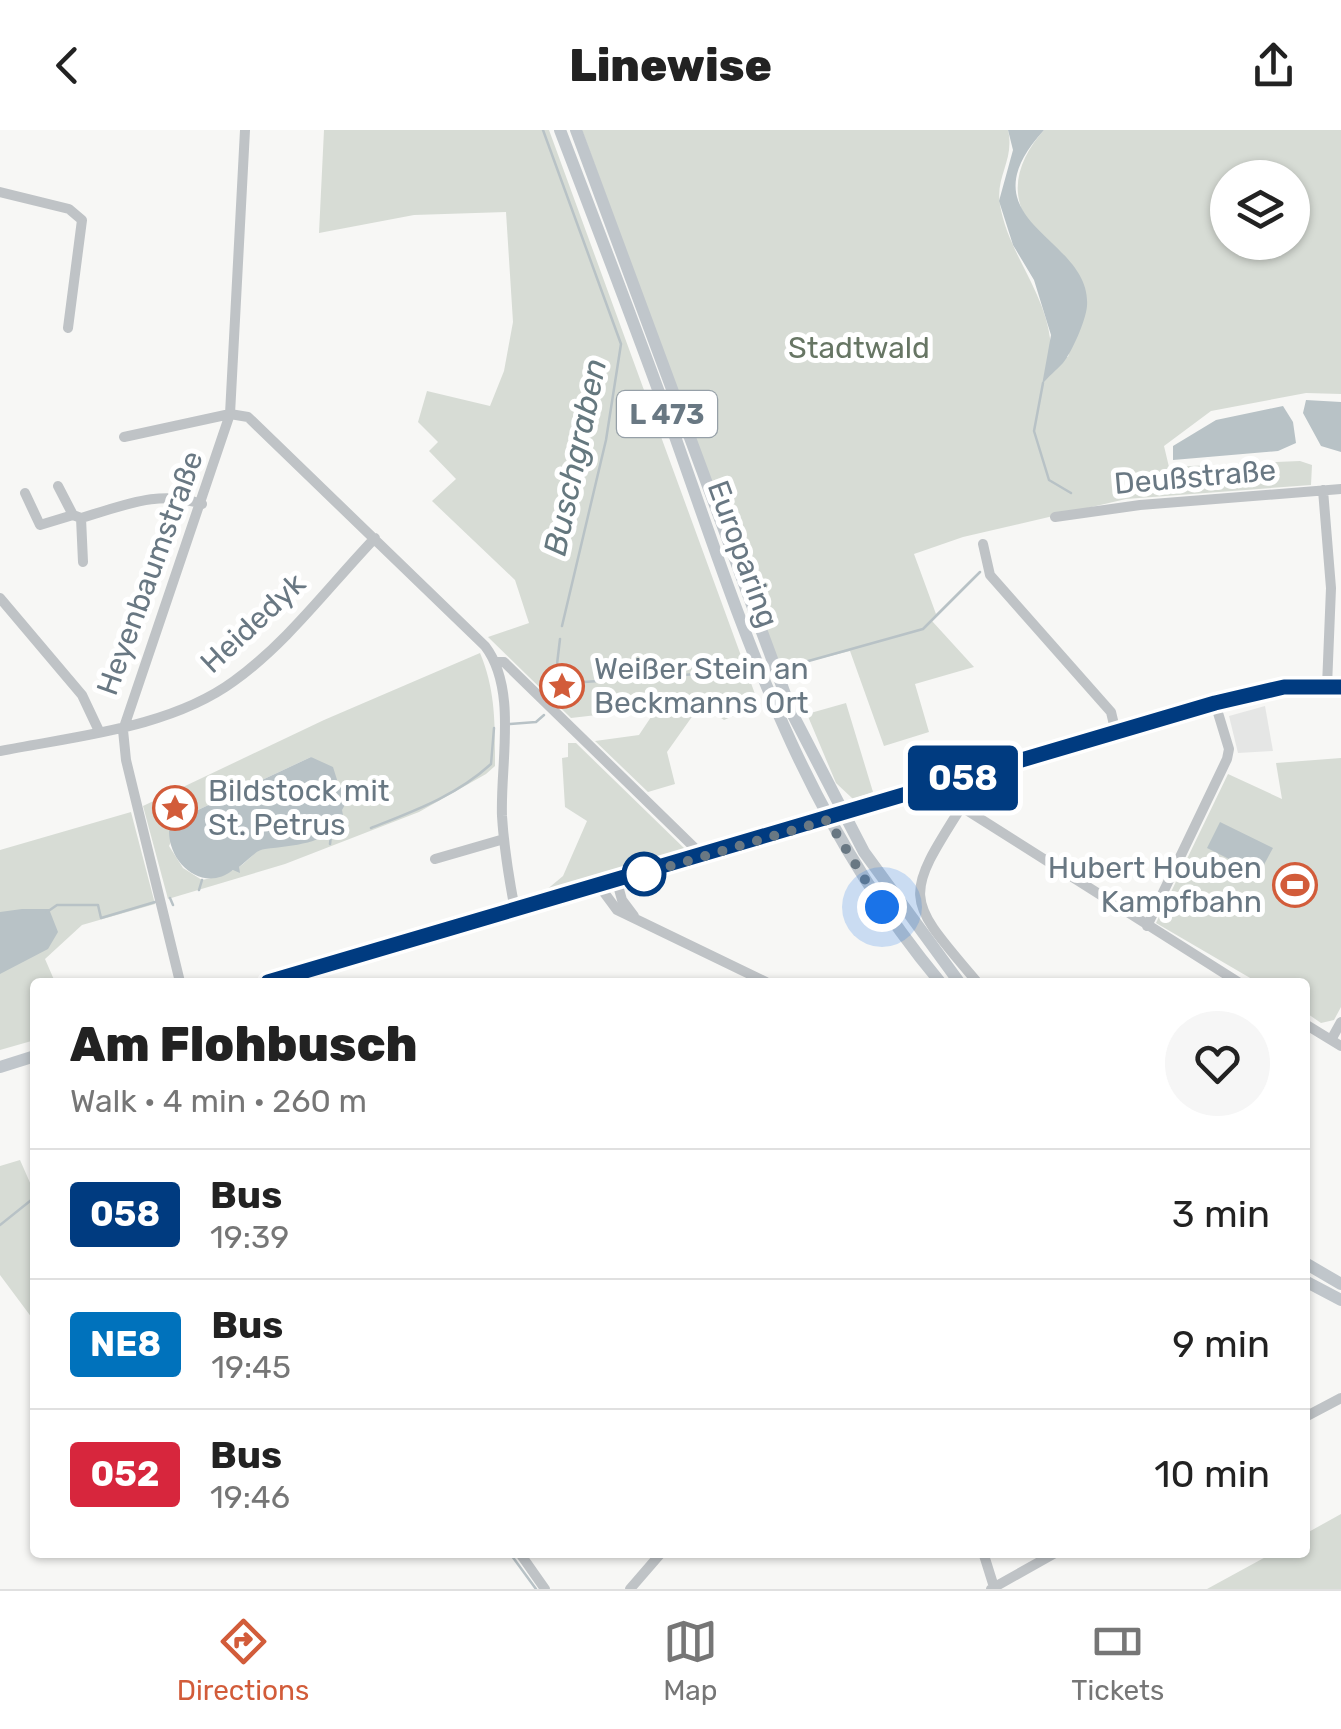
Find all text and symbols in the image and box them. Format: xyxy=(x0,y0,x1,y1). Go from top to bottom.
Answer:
icon: back xyxy=(40,38,95,93)
icon: share xyxy=(1246,38,1301,93)
text: Linewise xyxy=(569,39,772,92)
map controls xyxy=(1210,160,1310,260)
button: layers xyxy=(1210,160,1310,260)
park label: Stadtwald xyxy=(788,330,930,366)
water label: Buschgraben xyxy=(536,355,614,559)
road number: L 473 xyxy=(617,391,717,437)
street label: Heyenbaumstraße xyxy=(89,446,211,700)
street label: Deußstraße xyxy=(1113,452,1277,502)
street label: Europaring xyxy=(700,476,786,632)
street label: Heidedyk xyxy=(193,565,313,681)
place label: Weißer Stein an Beckmanns Ort xyxy=(594,651,809,721)
place icon: Weißer Stein an Beckmanns Ort xyxy=(539,663,585,709)
line badge: 058 xyxy=(906,746,1020,810)
text: 058 xyxy=(928,757,998,799)
place label: Bildstock mit St. Petrus xyxy=(208,773,390,843)
place icon: Bildstock mit St. Petrus xyxy=(152,785,198,831)
place label: Hubert Houben Kampfbahn xyxy=(1048,850,1262,920)
unlabelled marker xyxy=(623,853,665,895)
sports icon: Hubert Houben Kampfbahn xyxy=(1272,862,1318,908)
your location xyxy=(857,882,907,932)
button: heart xyxy=(1165,1011,1270,1116)
text: Am Flohbusch xyxy=(70,1016,418,1073)
text: Walk · 4 min · 260 m xyxy=(70,1082,367,1120)
text: Bus xyxy=(210,1172,282,1218)
text: 3 min xyxy=(1172,1191,1270,1237)
text: 058 xyxy=(90,1193,160,1235)
text: 19:39 xyxy=(210,1218,289,1256)
text: Bus xyxy=(211,1302,283,1348)
text: 9 min xyxy=(1172,1321,1270,1367)
text: NE8 xyxy=(90,1323,161,1365)
text: 19:45 xyxy=(211,1348,291,1386)
text: Bus xyxy=(210,1432,282,1478)
text: 10 min xyxy=(1154,1451,1270,1497)
text: 052 xyxy=(90,1453,160,1495)
text: 19:46 xyxy=(210,1478,290,1516)
tab: Directions xyxy=(177,1614,309,1707)
tab: Map xyxy=(663,1614,718,1707)
tab: Tickets xyxy=(1071,1614,1164,1707)

